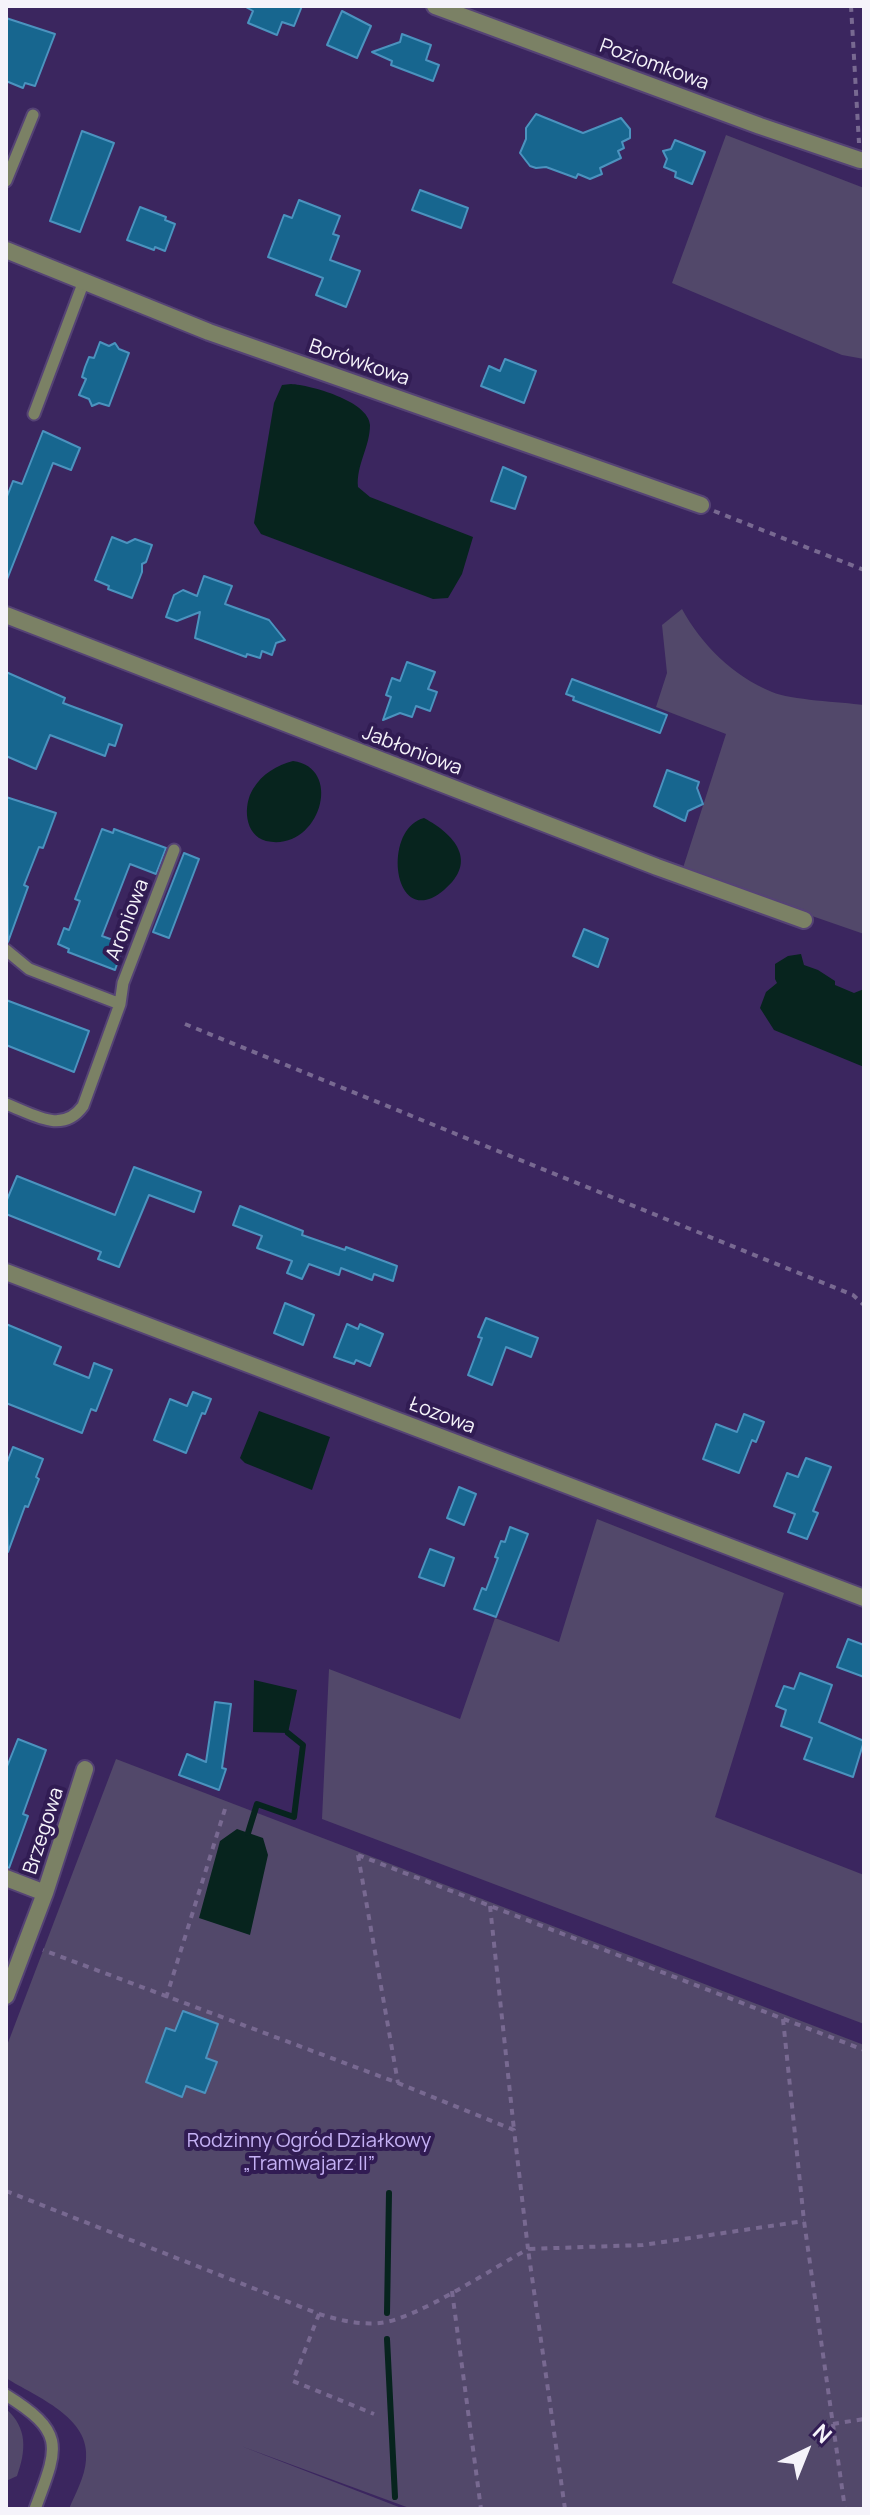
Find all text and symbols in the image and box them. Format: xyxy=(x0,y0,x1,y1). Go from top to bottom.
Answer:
street label: Poziomkowa xyxy=(596,34,712,96)
street label: Borówkowa xyxy=(306,335,412,391)
street label: Jabłoniowa xyxy=(359,721,465,781)
street label: Aroniowa xyxy=(102,876,154,964)
street label: Łozowa xyxy=(406,1392,478,1440)
street label: Brzegowa xyxy=(19,1784,69,1878)
park label: Rodzinny Ogród Działkowy „Tramwajarz II” xyxy=(187,2129,431,2176)
north arrow xyxy=(766,2411,846,2491)
text: N xyxy=(806,2417,838,2450)

